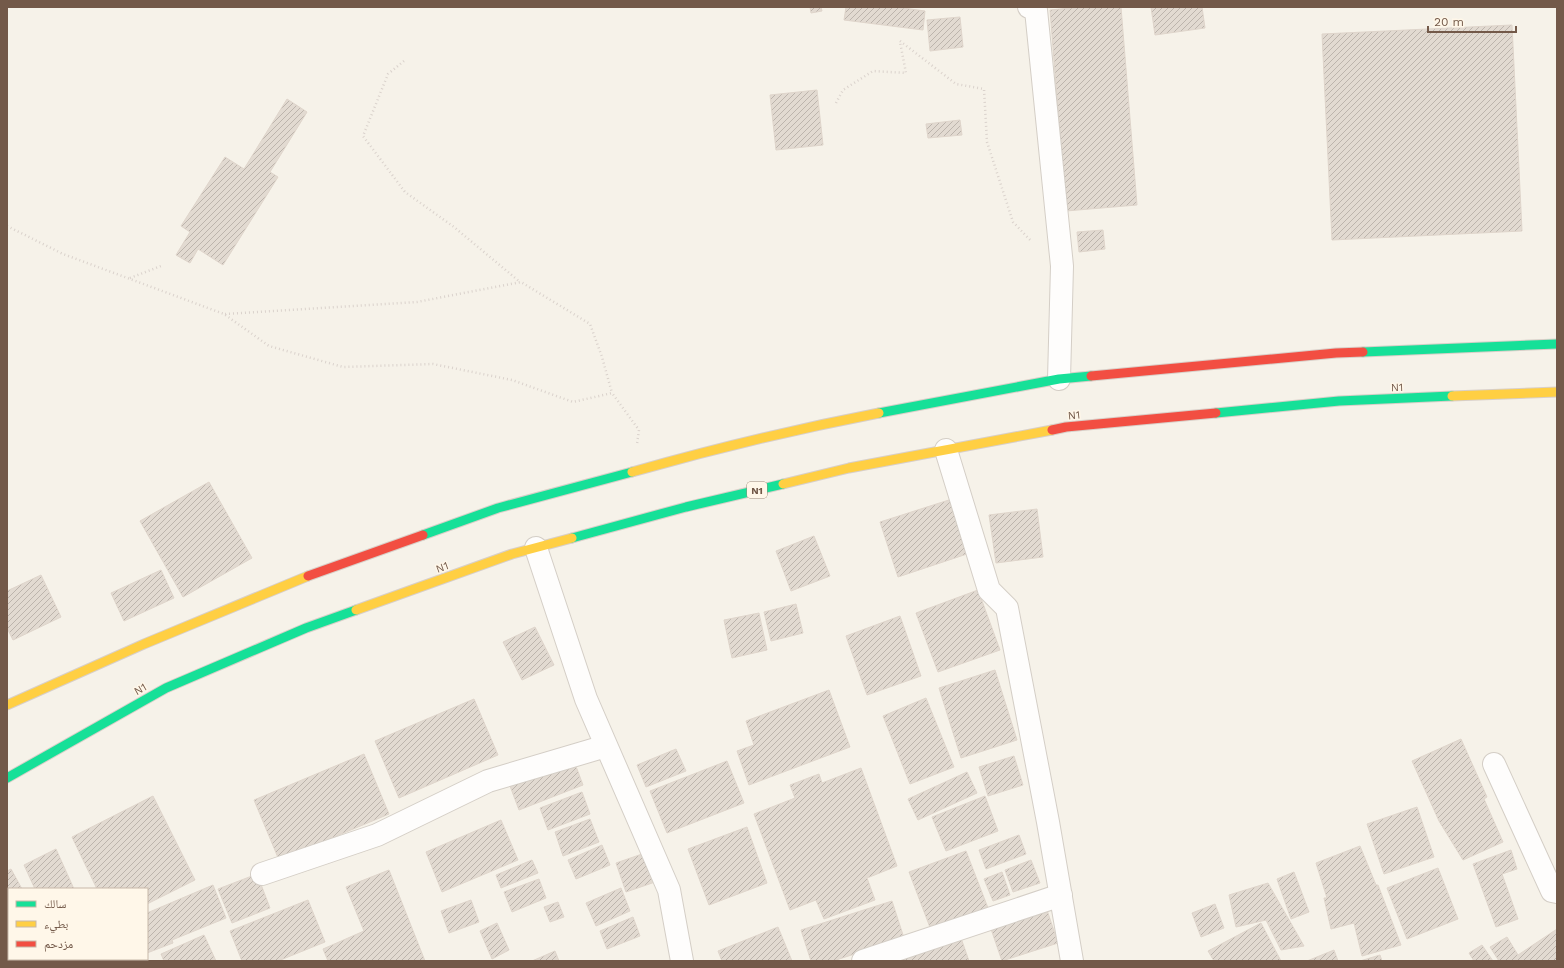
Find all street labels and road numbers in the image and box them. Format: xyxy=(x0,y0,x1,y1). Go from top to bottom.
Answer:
street label: N1 xyxy=(1391,381,1403,394)
street label: N1 xyxy=(1067,408,1081,423)
road number: N1 xyxy=(747,482,767,498)
street label: N1 xyxy=(434,559,450,576)
street label: N1 xyxy=(132,681,149,698)

